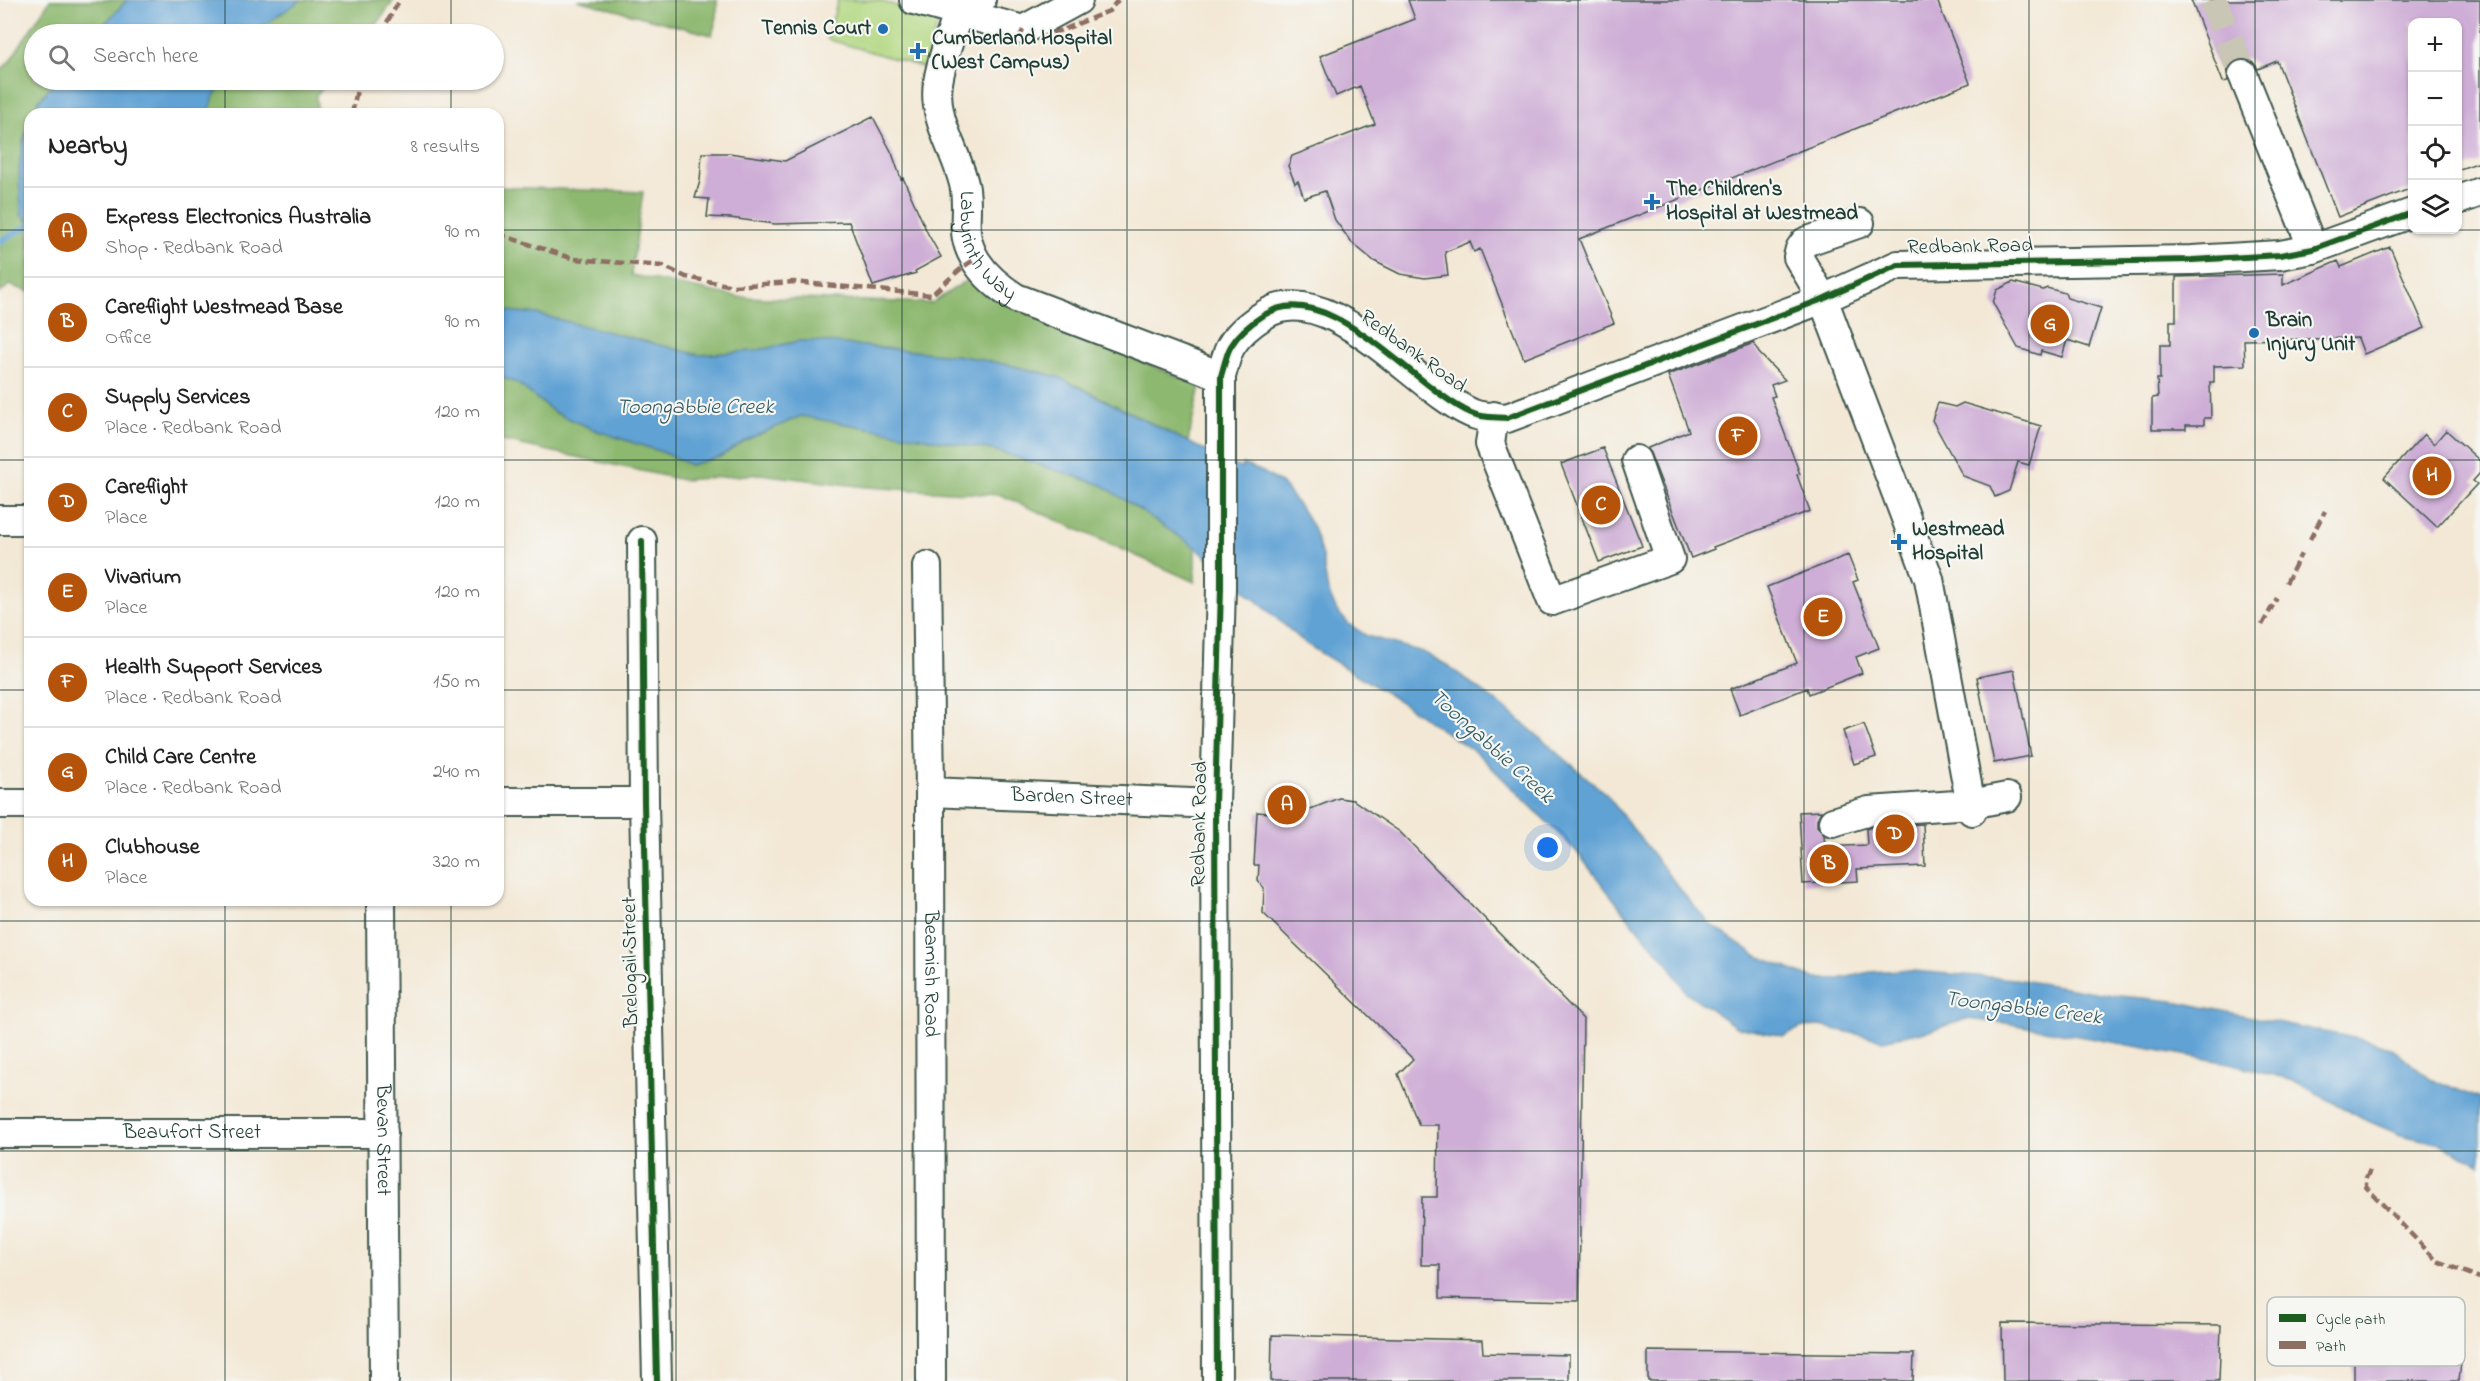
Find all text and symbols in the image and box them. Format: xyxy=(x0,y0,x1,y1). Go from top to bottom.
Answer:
place label: Tennis Court xyxy=(761,14,872,44)
map controls xyxy=(2408,18,2462,234)
button: + xyxy=(2408,18,2462,72)
marker: Tennis Court xyxy=(876,22,890,36)
search box xyxy=(24,24,504,90)
place label: Cumberland Hospital (West Campus) xyxy=(932,24,1112,78)
icon: search xyxy=(45,41,78,74)
text: Search here xyxy=(93,41,198,73)
marker: Cumberland Hospital (West Campus) xyxy=(909,42,927,60)
button: − xyxy=(2408,72,2462,126)
button: locate xyxy=(2408,126,2462,180)
text: Nearby xyxy=(48,128,127,166)
text: 8 results xyxy=(411,133,480,162)
place label: The Children's Hospital at Westmead xyxy=(1666,175,1858,229)
button: layers xyxy=(2408,180,2462,234)
street label: Labyrinth Way xyxy=(948,190,1022,311)
marker: The Children's Hospital at Westmead xyxy=(1643,193,1661,211)
text: Express Electronics Australia xyxy=(105,202,371,234)
text: A xyxy=(61,218,74,247)
text: 90 m xyxy=(445,218,480,247)
street label: Redbank Road xyxy=(1907,231,2033,263)
text: Shop · Redbank Road xyxy=(105,234,283,263)
text: Careflight Westmead Base xyxy=(105,292,343,324)
pin: G xyxy=(2030,302,2070,346)
street label: Redbank Road xyxy=(1353,303,1473,401)
place label: Brain Injury Unit xyxy=(2265,306,2356,362)
text: B xyxy=(61,308,74,337)
text: 90 m xyxy=(445,308,480,337)
text: Office xyxy=(105,324,151,353)
marker: Brain Injury Unit xyxy=(2247,326,2261,340)
text: Supply Services xyxy=(105,382,250,414)
water label: Toongabbie Creek xyxy=(616,392,775,424)
text: C xyxy=(62,398,73,427)
text: 120 m xyxy=(435,398,480,427)
text: Place · Redbank Road xyxy=(105,414,281,443)
pin: F xyxy=(1718,414,1758,458)
pin: H xyxy=(2412,454,2452,498)
text: Careflight xyxy=(105,472,188,504)
pin: C xyxy=(1582,482,1620,528)
text: D xyxy=(60,488,75,517)
text: 120 m xyxy=(435,488,480,517)
text: Place xyxy=(105,504,147,533)
place label: Westmead Hospital xyxy=(1912,515,2004,569)
marker: Westmead Hospital xyxy=(1890,533,1908,551)
text: Vivarium xyxy=(105,562,181,594)
text: E xyxy=(61,578,74,607)
text: 120 m xyxy=(435,578,480,607)
text: Place xyxy=(105,594,147,623)
pin: E xyxy=(1804,594,1842,640)
text: Health Support Services xyxy=(105,652,322,684)
text: F xyxy=(61,668,74,697)
text: 150 m xyxy=(433,668,480,697)
water label: Toongabbie Creek xyxy=(1422,682,1561,812)
text: Place · Redbank Road xyxy=(105,684,281,713)
text: Child Care Centre xyxy=(105,742,256,774)
text: G xyxy=(61,758,74,787)
text: 240 m xyxy=(433,758,480,787)
street label: Redbank Road xyxy=(1184,761,1216,887)
text: Place · Redbank Road xyxy=(105,774,281,803)
street label: Barden Street xyxy=(1009,780,1133,816)
pin: A xyxy=(1268,782,1306,828)
pin: D xyxy=(1876,812,1914,856)
text: Clubhouse xyxy=(105,832,200,864)
your location xyxy=(1533,833,1562,862)
pin: B xyxy=(1810,842,1848,886)
text: H xyxy=(62,848,73,877)
text: 320 m xyxy=(433,848,480,877)
text: Place xyxy=(105,864,147,893)
street label: Brelogail Street xyxy=(615,896,649,1029)
street label: Beamish Road xyxy=(915,910,945,1038)
water label: Toongabbie Creek xyxy=(1943,984,2104,1035)
street label: Bevan Street xyxy=(367,1083,398,1196)
street label: Beaufort Street xyxy=(122,1118,261,1148)
legend xyxy=(2267,1297,2465,1366)
text: Cycle path xyxy=(2316,1308,2385,1332)
text: Path xyxy=(2316,1335,2346,1359)

